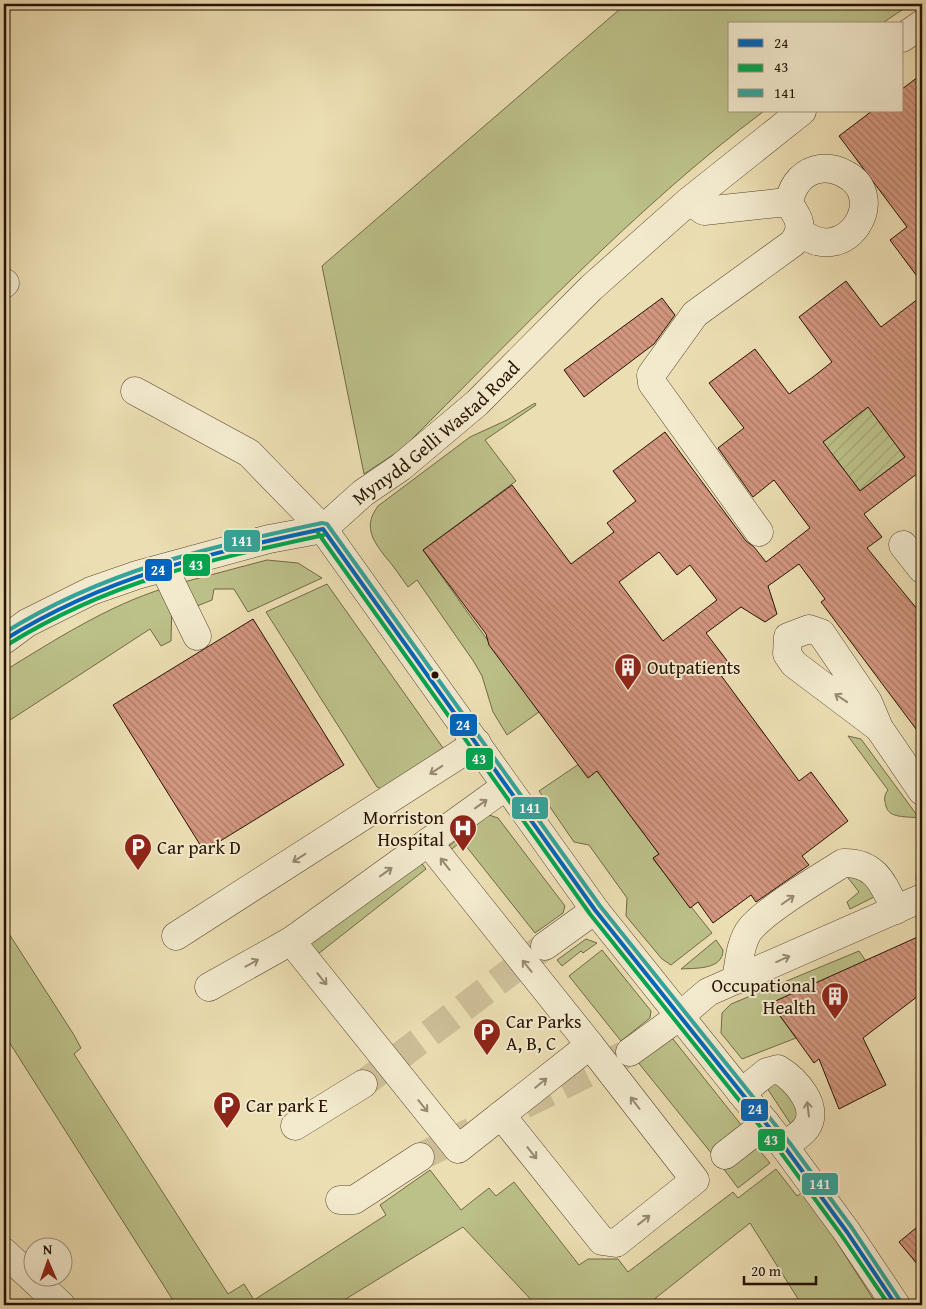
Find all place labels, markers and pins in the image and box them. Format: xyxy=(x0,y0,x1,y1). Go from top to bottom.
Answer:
building icon: Outpatients xyxy=(613,652,643,691)
place label: Outpatients xyxy=(647,653,741,681)
unlabelled marker xyxy=(430,670,440,680)
place label: Morriston Hospital xyxy=(363,803,444,853)
hospital icon: Morriston Hospital xyxy=(448,813,478,852)
parking icon: Car park D xyxy=(123,832,153,871)
place label: Car park D xyxy=(157,833,241,861)
place label: Occupational Health xyxy=(711,971,816,1021)
building icon: Occupational Health xyxy=(820,981,850,1020)
place label: Car Parks A, B, C xyxy=(506,1007,582,1057)
parking icon: Car Parks A, B, C xyxy=(472,1017,502,1056)
parking icon: Car park E xyxy=(212,1090,242,1129)
place label: Car park E xyxy=(246,1091,328,1119)

